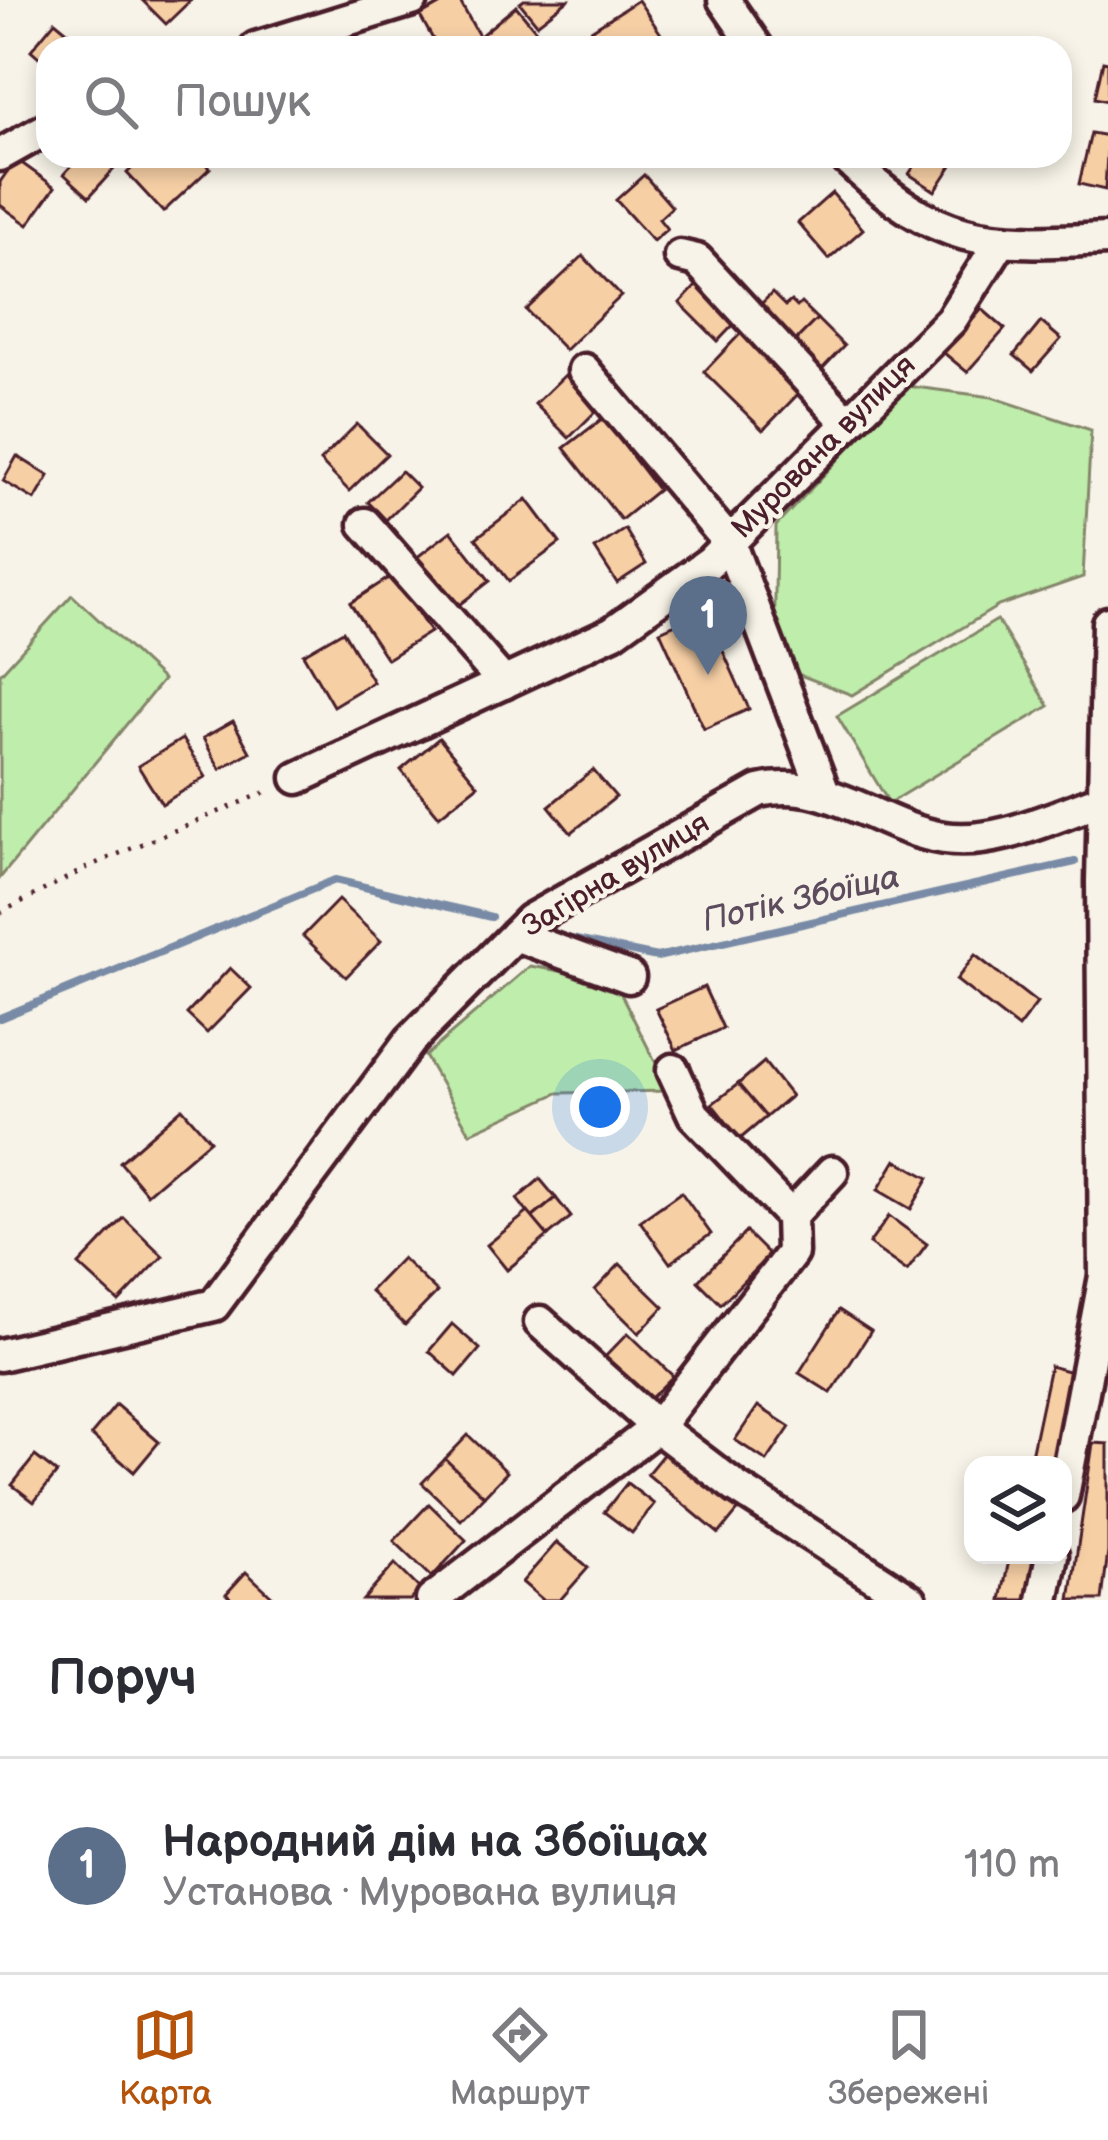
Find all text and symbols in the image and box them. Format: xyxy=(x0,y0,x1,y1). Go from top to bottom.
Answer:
search box xyxy=(36,36,1072,168)
icon: search xyxy=(78,69,144,135)
text: Пошук xyxy=(174,75,311,130)
street label: Мурована вулиця xyxy=(725,348,923,546)
pin: 1 xyxy=(669,576,747,675)
street label: Загірна вулиця xyxy=(516,805,716,945)
water label: Потік Збоїща xyxy=(699,857,903,941)
your location xyxy=(570,1077,630,1137)
map controls xyxy=(964,1456,1072,1564)
button: layers xyxy=(964,1456,1072,1564)
text: Поруч xyxy=(48,1648,197,1709)
text: Народний дім на Збоїщах xyxy=(162,1815,707,1870)
text: 1 xyxy=(79,1842,95,1889)
text: 110 m xyxy=(964,1842,1060,1889)
text: Установа · Мурована вулиця xyxy=(162,1870,677,1917)
tab: Карта xyxy=(119,2002,212,2114)
tab: Маршрут xyxy=(450,2002,590,2114)
tab: Збережені xyxy=(828,2002,989,2114)

